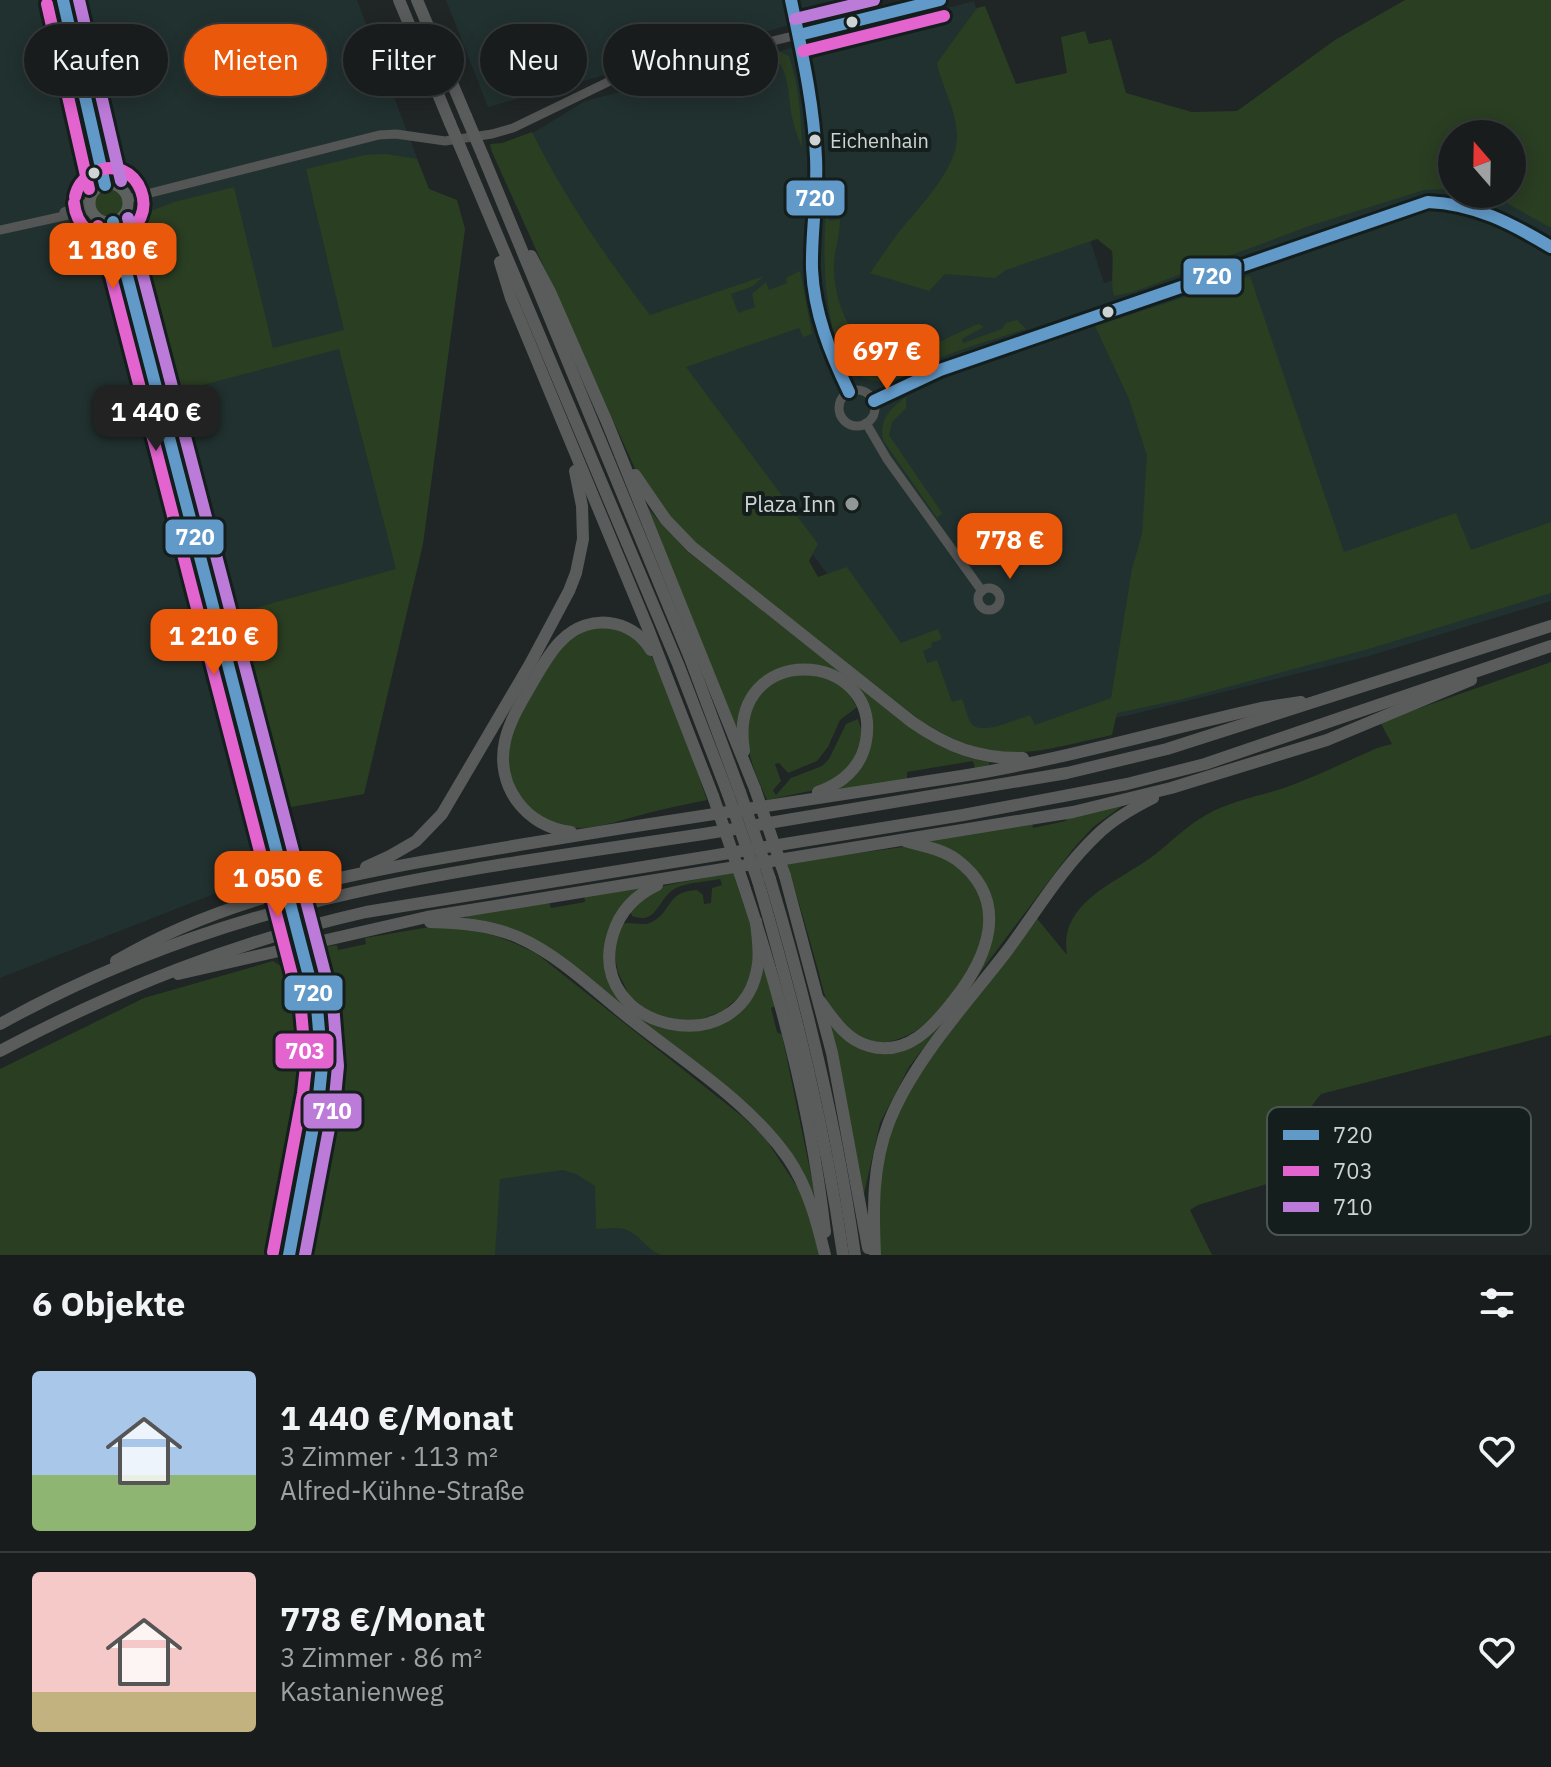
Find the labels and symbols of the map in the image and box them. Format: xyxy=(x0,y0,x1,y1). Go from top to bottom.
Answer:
unlabelled marker xyxy=(844,14,860,30)
north arrow xyxy=(1438,120,1526,208)
place label: Eichenhain xyxy=(830,127,929,154)
marker: Eichenhain xyxy=(807,132,823,148)
unlabelled marker xyxy=(86,165,102,181)
line badge: 720 xyxy=(785,179,846,217)
text: 720 xyxy=(795,183,835,212)
pin: 1 180 € xyxy=(39,223,187,291)
line badge: 720 xyxy=(1182,257,1243,296)
text: 720 xyxy=(1192,261,1232,290)
unlabelled marker xyxy=(1100,304,1116,320)
pin: 697 € xyxy=(831,324,943,392)
pin: 1 440 € xyxy=(82,385,230,453)
place label: Plaza Inn xyxy=(744,489,836,518)
marker: Plaza Inn xyxy=(843,495,861,513)
pin: 778 € xyxy=(954,513,1066,581)
line badge: 720 xyxy=(164,518,225,556)
text: 720 xyxy=(175,522,215,551)
pin: 1 210 € xyxy=(140,609,288,677)
pin: 1 050 € xyxy=(204,851,352,919)
line badge: 720 xyxy=(283,974,344,1012)
text: 720 xyxy=(293,978,333,1007)
line badge: 703 xyxy=(274,1032,335,1070)
text: 703 xyxy=(285,1036,325,1065)
line badge: 710 xyxy=(302,1092,363,1130)
text: 710 xyxy=(312,1096,352,1125)
legend xyxy=(1267,1107,1531,1235)
text: 720 xyxy=(1333,1120,1373,1149)
text: 703 xyxy=(1333,1156,1373,1185)
text: 710 xyxy=(1333,1192,1373,1221)

